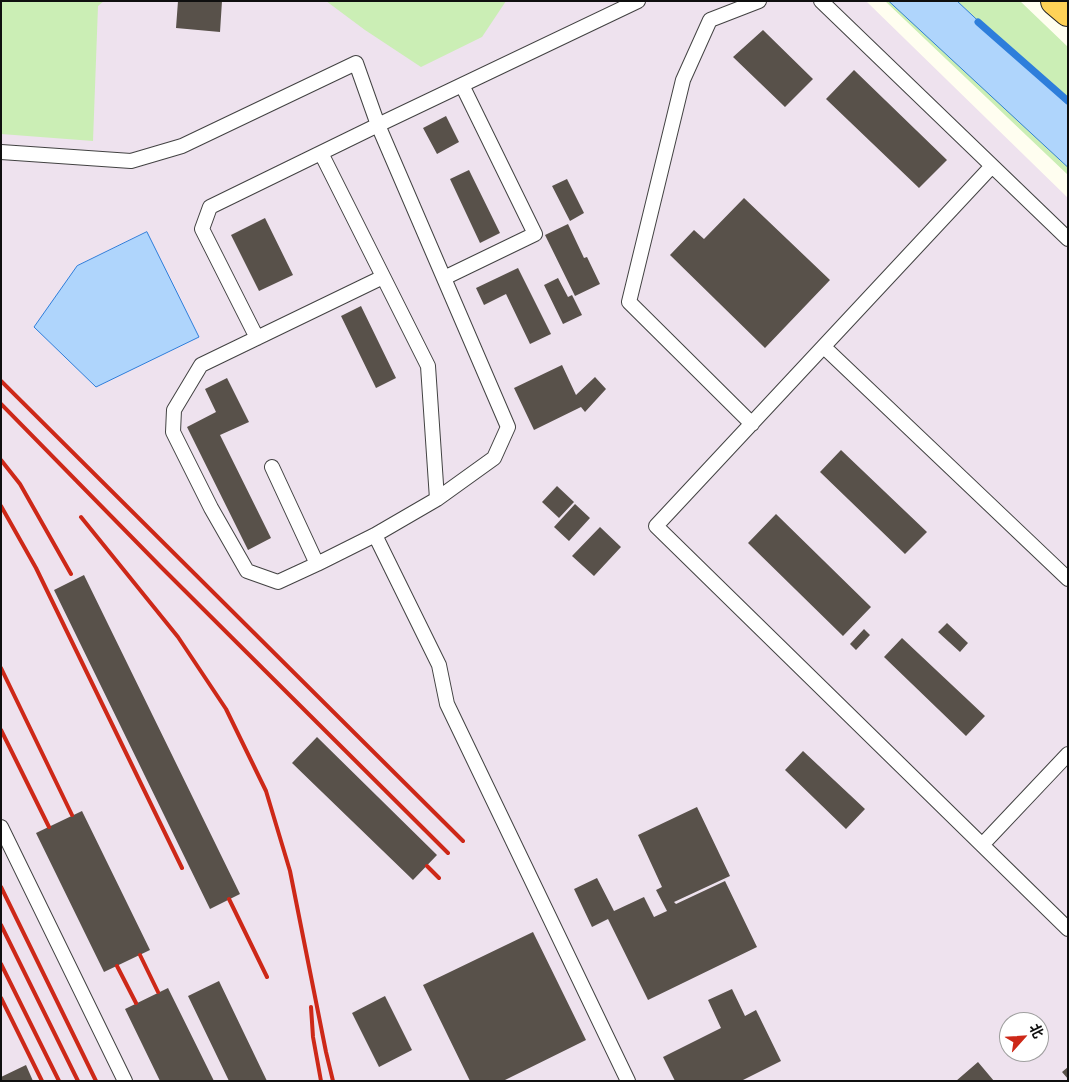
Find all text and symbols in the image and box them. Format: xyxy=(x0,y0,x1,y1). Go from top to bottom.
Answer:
north arrow xyxy=(999,1012,1049,1062)
text: 北 xyxy=(1025,1021,1048,1041)

